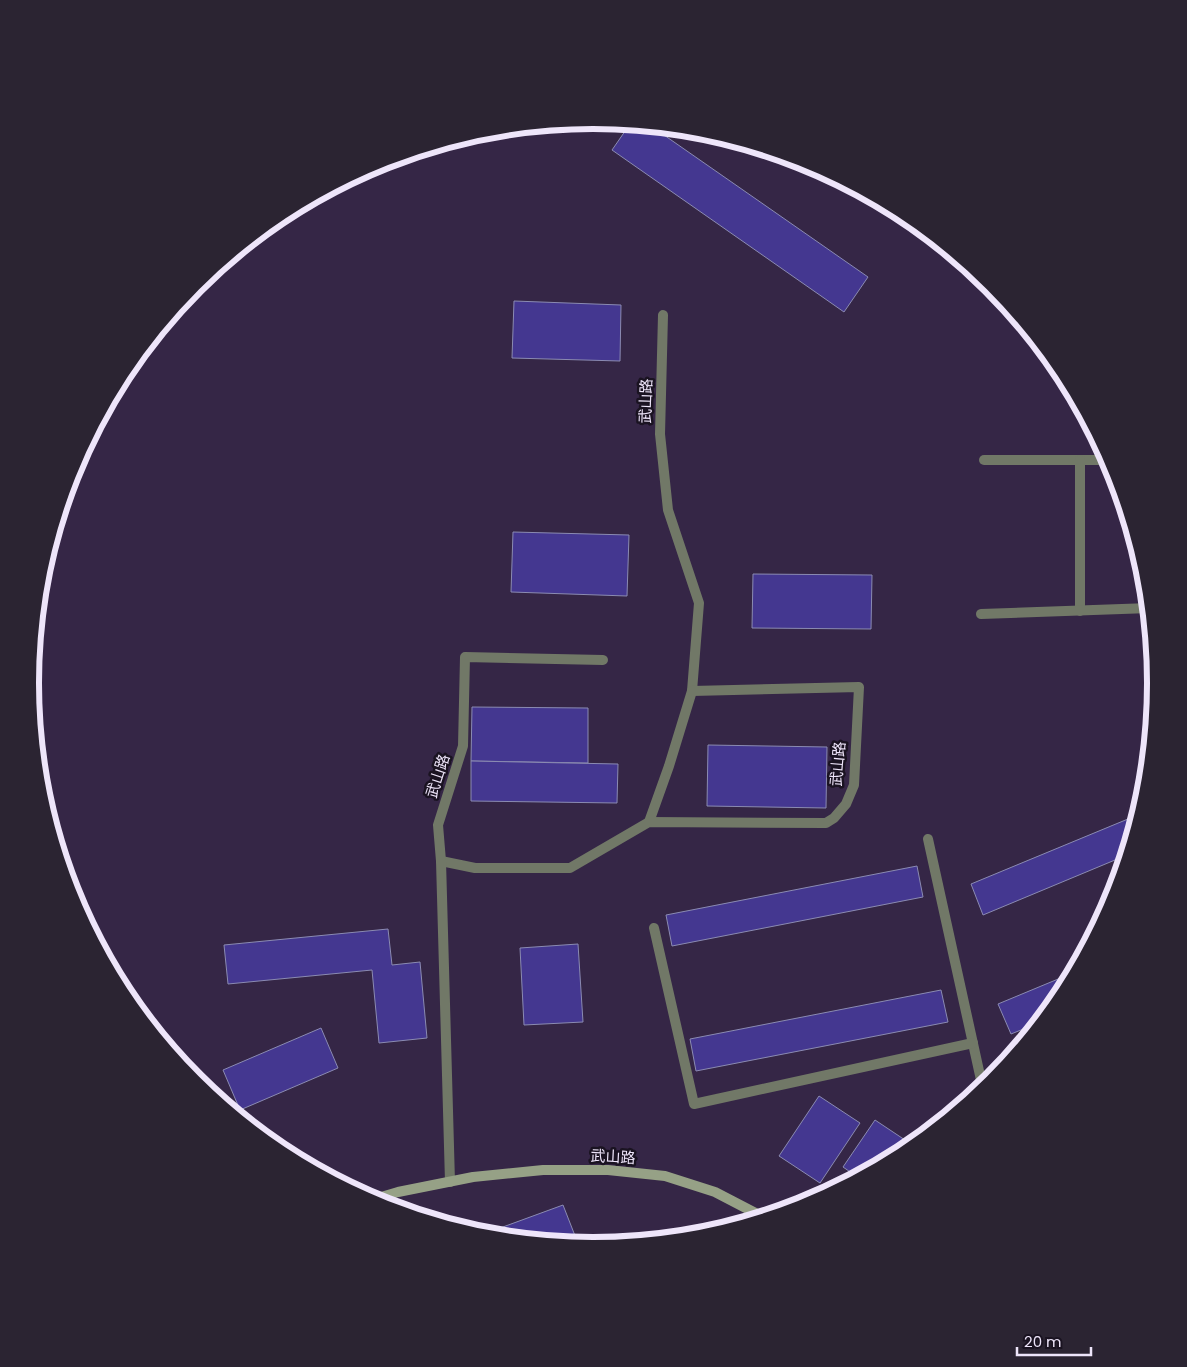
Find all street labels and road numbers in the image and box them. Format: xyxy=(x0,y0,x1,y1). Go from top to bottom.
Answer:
street label: 武山路 xyxy=(634,378,657,424)
street label: 武山路 xyxy=(825,741,850,787)
street label: 武山路 xyxy=(421,751,454,800)
street label: 武山路 xyxy=(590,1145,636,1168)

